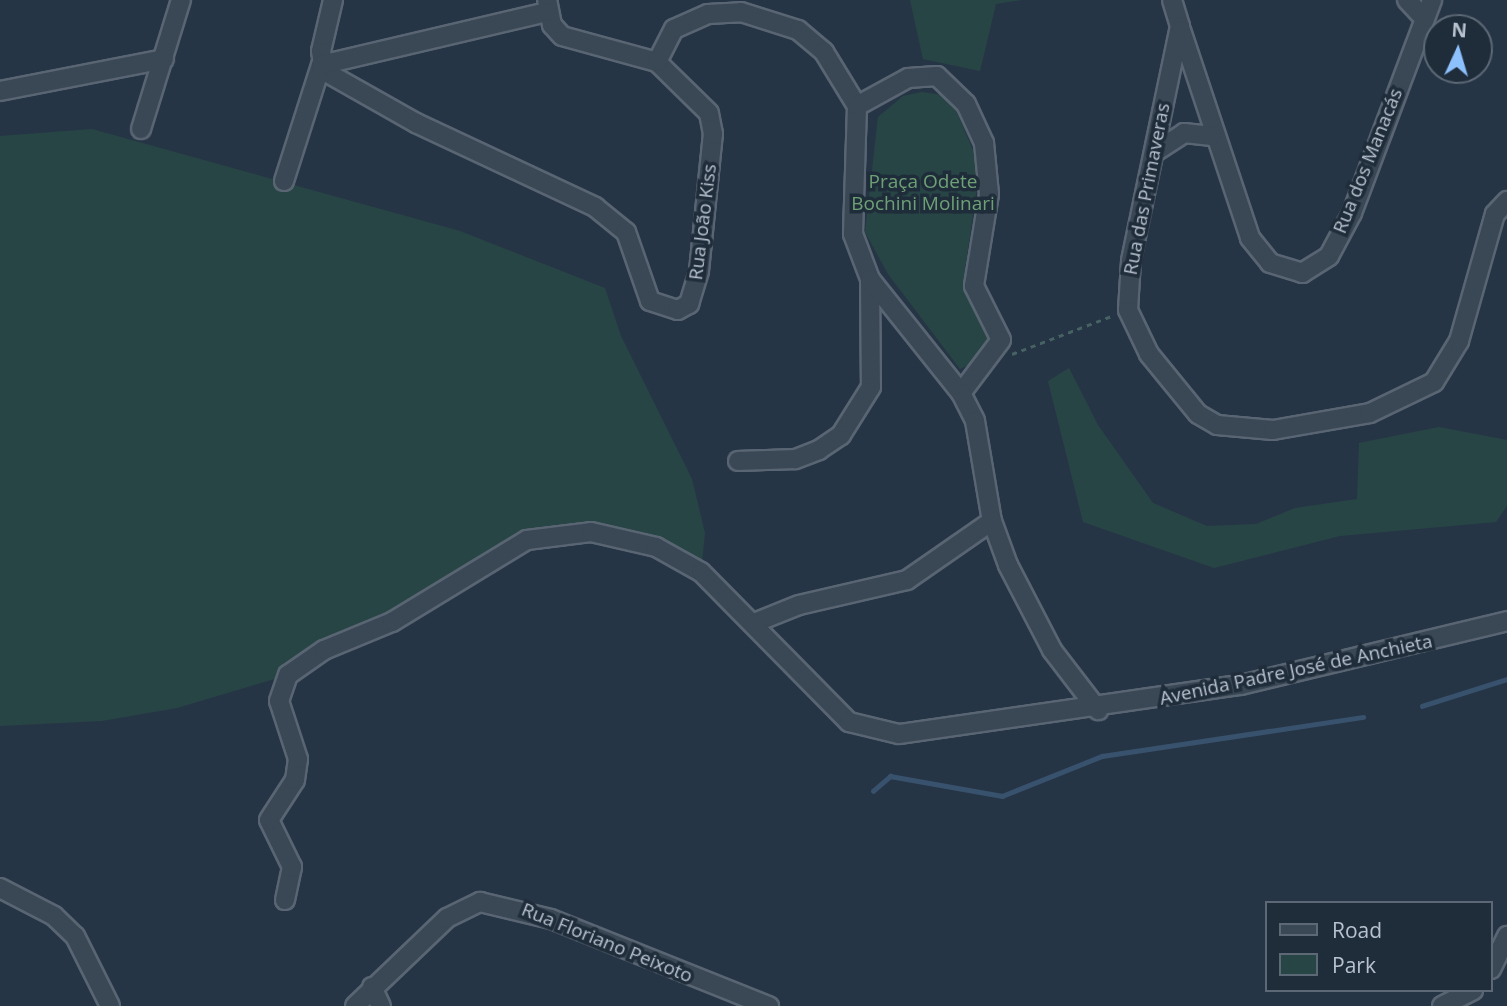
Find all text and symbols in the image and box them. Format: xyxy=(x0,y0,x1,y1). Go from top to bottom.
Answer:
north arrow xyxy=(1423,14,1493,84)
text: N xyxy=(1451,17,1468,44)
street label: Rua dos Manacás xyxy=(1328,85,1408,237)
street label: Rua das Primaveras xyxy=(1119,101,1175,277)
street label: Rua João Kiss xyxy=(685,163,721,281)
park label: Praça Odete Bochini Molinari xyxy=(851,171,995,215)
street label: Avenida Padre José de Anchieta xyxy=(1157,630,1435,710)
street label: Rua Floriano Peixoto xyxy=(518,898,696,988)
legend xyxy=(1266,901,1493,992)
text: Road xyxy=(1332,916,1382,944)
text: Park xyxy=(1332,951,1376,979)

